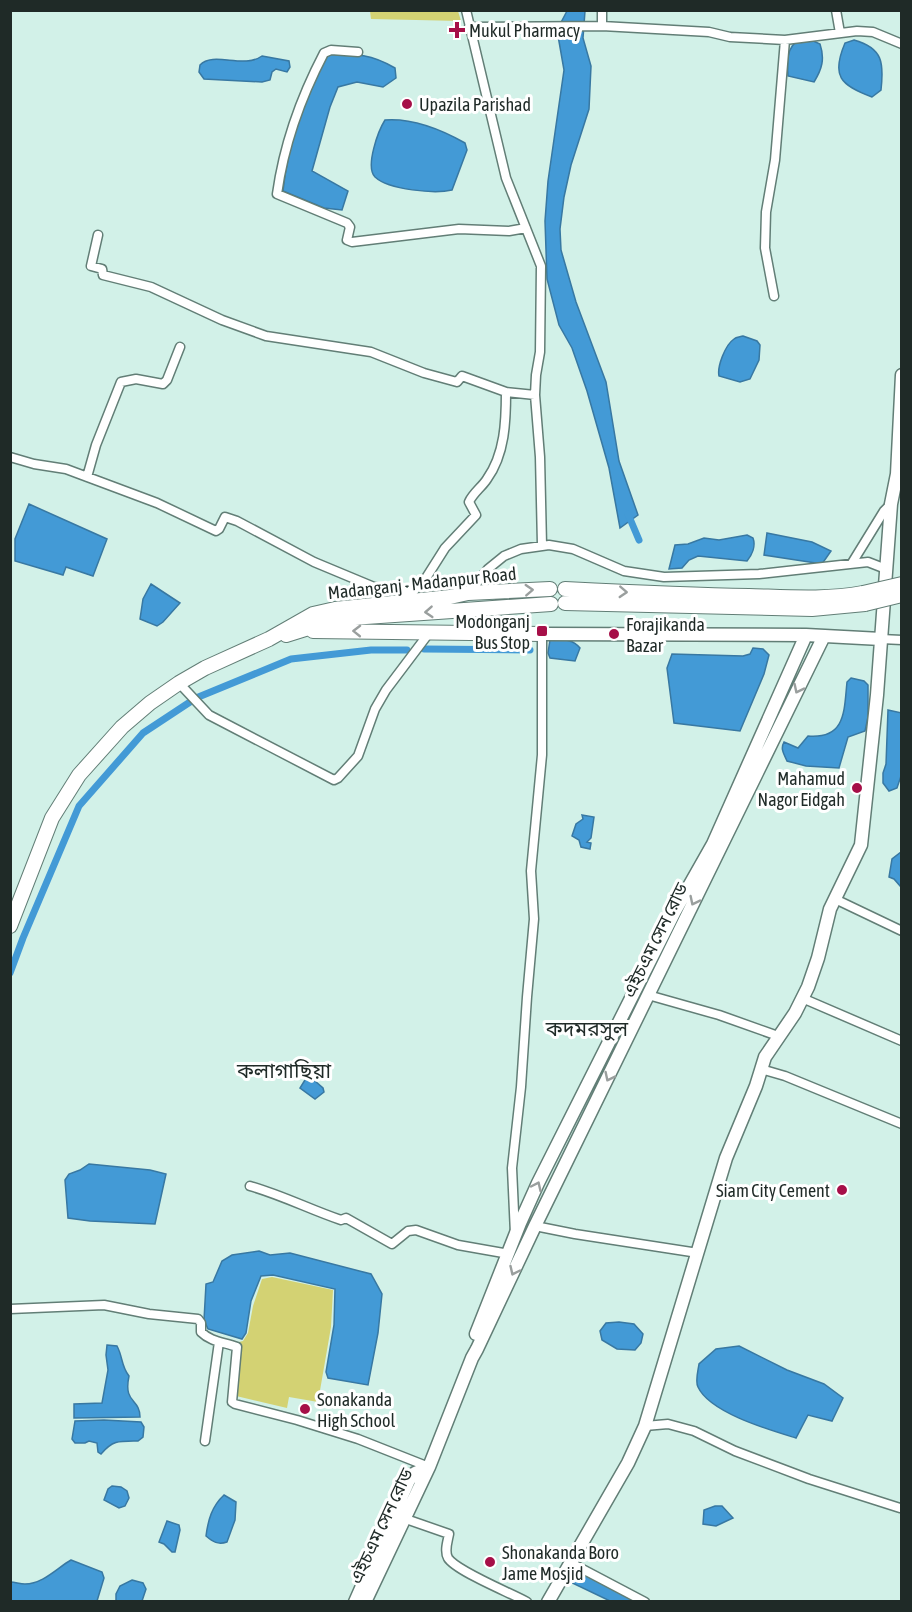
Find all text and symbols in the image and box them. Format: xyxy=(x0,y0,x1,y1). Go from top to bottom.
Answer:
place label: Mukul Pharmacy xyxy=(469,20,580,41)
marker: Mukul Pharmacy xyxy=(450,23,464,37)
place label: Upazila Parishad xyxy=(419,94,531,115)
marker: Upazila Parishad xyxy=(400,97,414,111)
street label: Madanganj - Madanpur Road xyxy=(327,563,517,603)
one-way arrow xyxy=(524,583,533,596)
one-way arrow xyxy=(619,586,628,599)
one-way arrow xyxy=(425,605,434,618)
place label: Modonganj Bus Stop xyxy=(455,611,530,653)
place label: Forajikanda Bazar xyxy=(626,614,705,656)
marker: Modonganj Bus Stop xyxy=(535,624,549,638)
one-way arrow xyxy=(353,625,362,638)
marker: Forajikanda Bazar xyxy=(607,627,621,641)
one-way arrow xyxy=(794,682,806,693)
place label: Mahamud Nagor Eidgah xyxy=(758,768,845,810)
marker: Mahamud Nagor Eidgah xyxy=(850,781,864,795)
street label: এইচএম সেন রোড xyxy=(618,879,692,1001)
one-way arrow xyxy=(689,895,701,906)
district label: কদমরসুল xyxy=(545,1016,629,1041)
district label: কলাগাছিয়া xyxy=(236,1058,331,1082)
one-way arrow xyxy=(604,1070,616,1081)
place label: Siam City Cement xyxy=(716,1180,830,1201)
one-way arrow xyxy=(530,1182,542,1193)
marker: Siam City Cement xyxy=(835,1183,849,1197)
one-way arrow xyxy=(509,1264,521,1275)
place label: Sonakanda High School xyxy=(317,1389,395,1431)
marker: Sonakanda High School xyxy=(298,1402,312,1416)
street label: এইচএম সেন রোড xyxy=(345,1465,417,1587)
place label: Shonakanda Boro Jame Mosjid xyxy=(502,1542,619,1584)
marker: Shonakanda Boro Jame Mosjid xyxy=(483,1555,497,1569)

